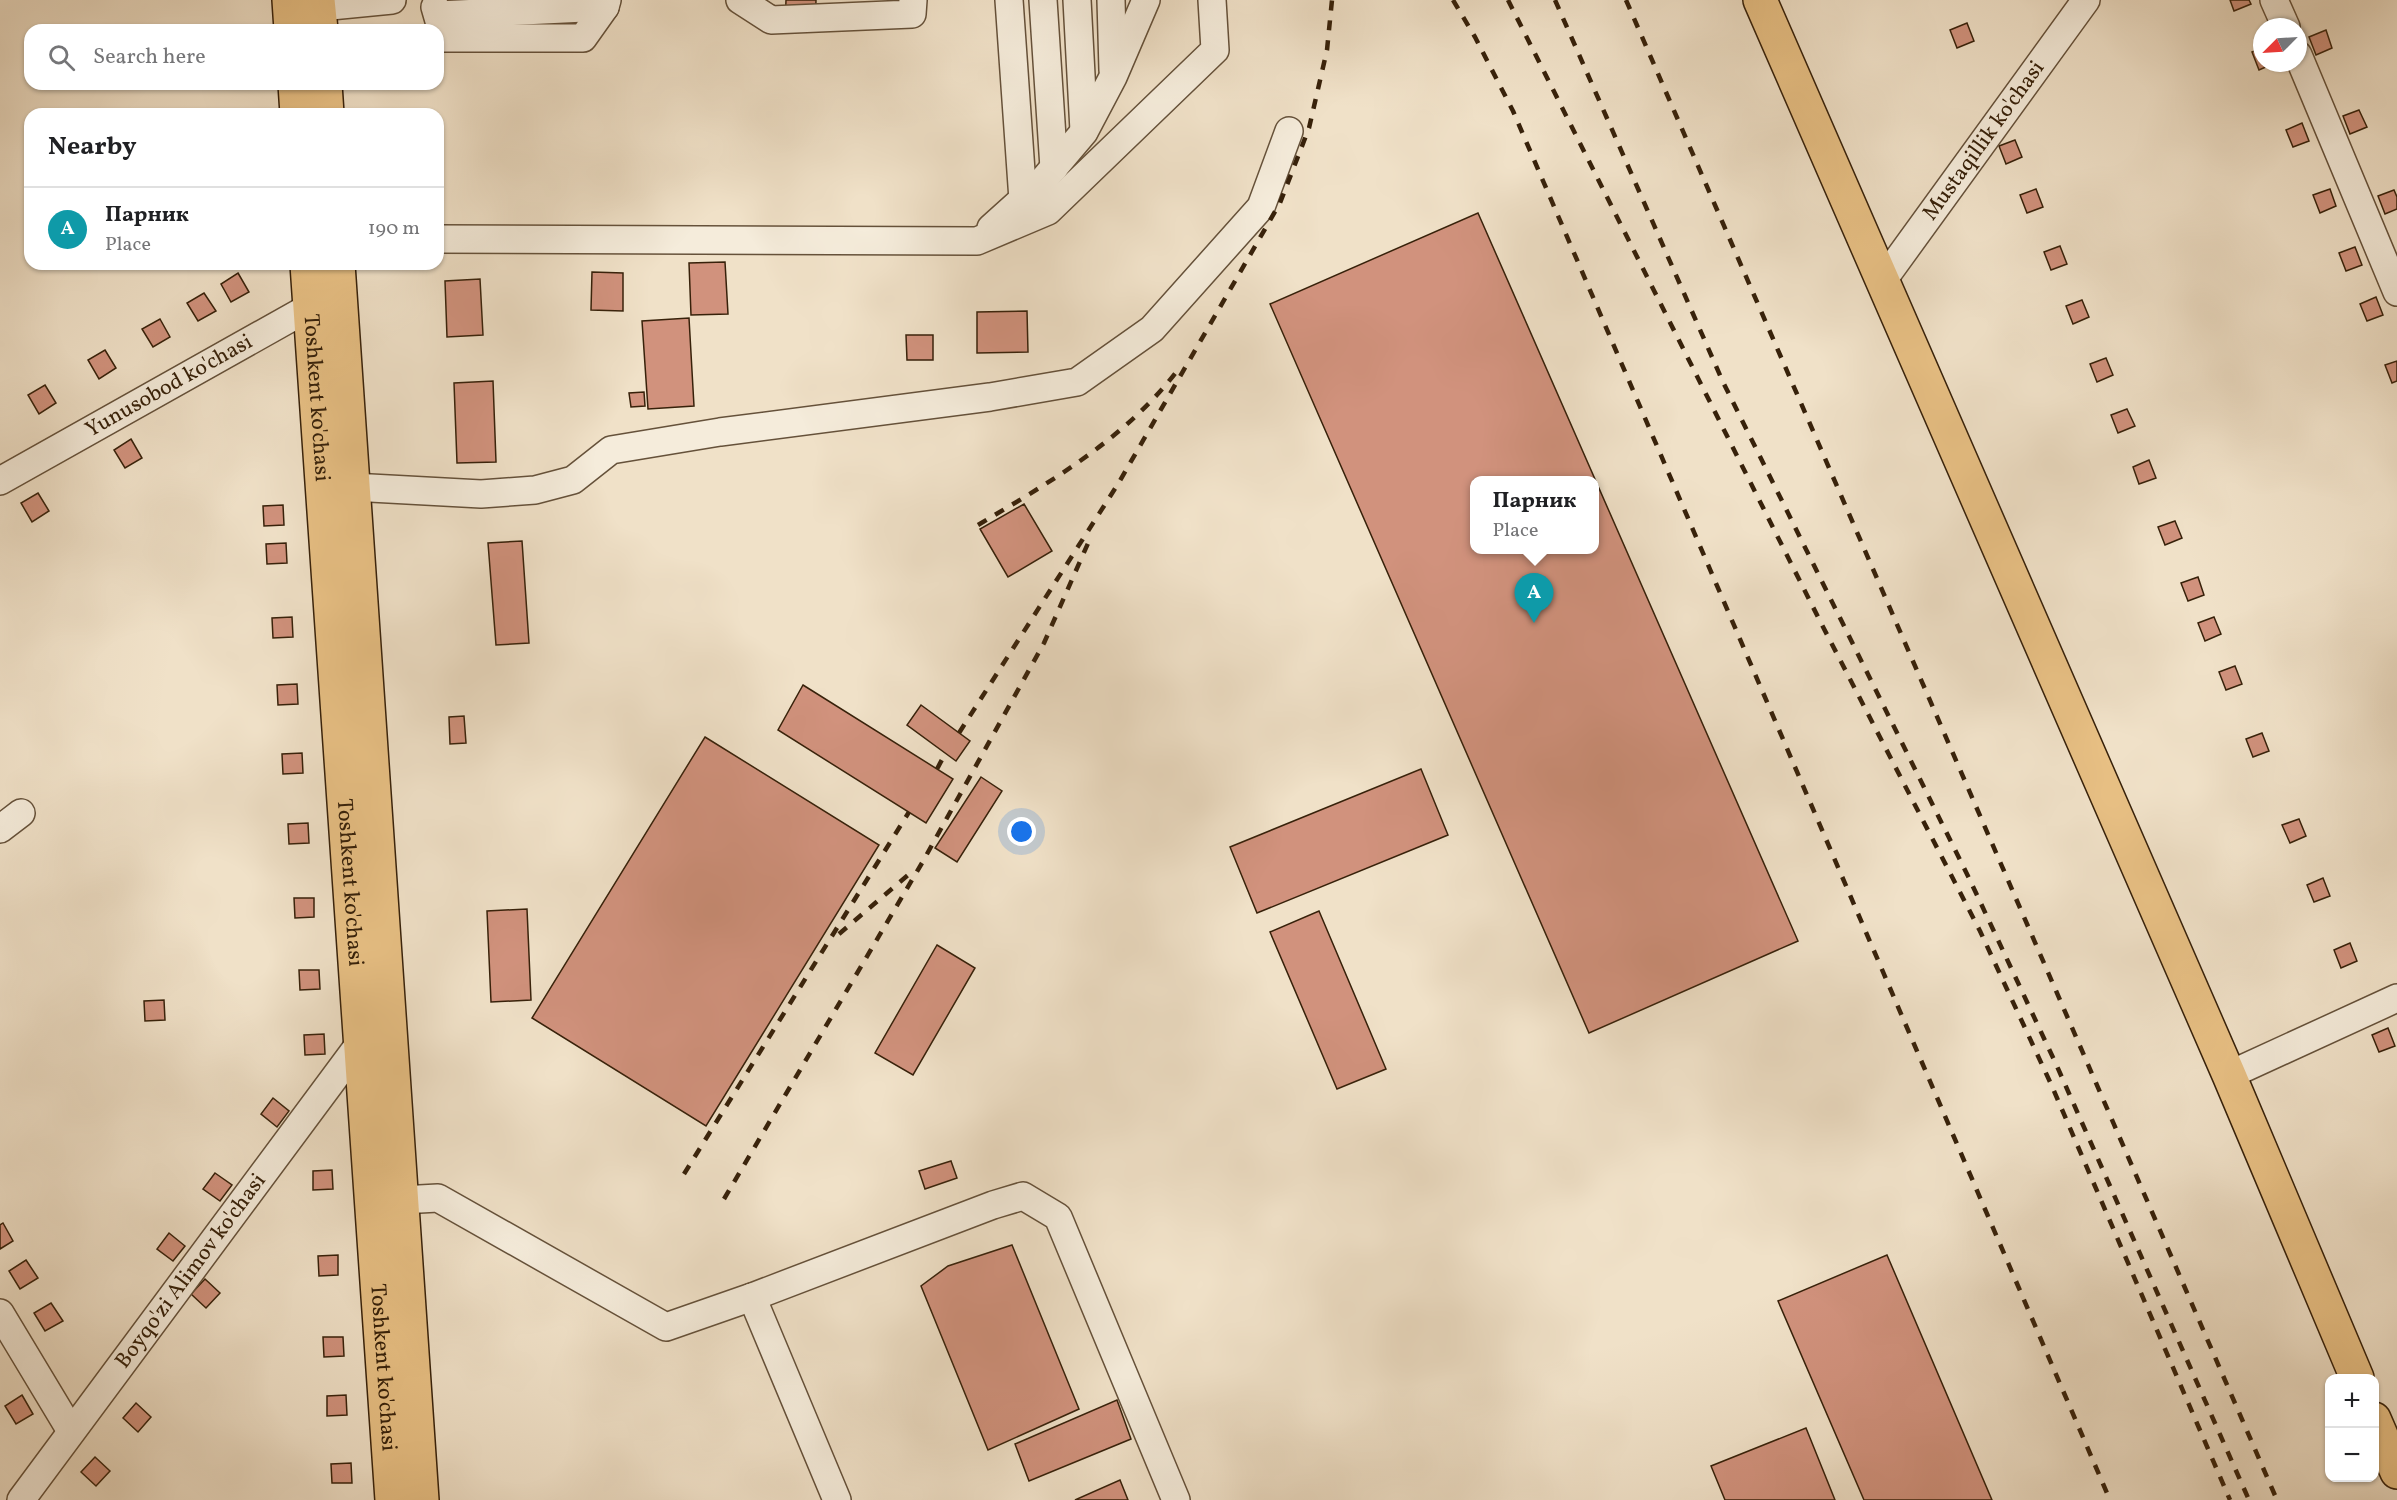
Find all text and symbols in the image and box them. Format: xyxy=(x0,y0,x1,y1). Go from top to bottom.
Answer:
north arrow xyxy=(2253,18,2307,72)
search box xyxy=(24,24,444,90)
icon: search xyxy=(45,41,78,74)
text: Search here xyxy=(93,42,206,73)
street label: Mustaqillik ko'chasi xyxy=(1915,54,2052,227)
text: Nearby xyxy=(48,129,137,165)
text: Парник xyxy=(105,200,189,231)
text: A xyxy=(60,215,75,243)
text: 190 m xyxy=(368,215,420,243)
text: Place xyxy=(105,231,151,259)
street label: Toshkent ko'chasi xyxy=(295,313,337,483)
street label: Yunusobod ko'chasi xyxy=(80,327,258,445)
popup xyxy=(1470,476,1599,554)
text: Парник xyxy=(1492,486,1577,517)
text: Place xyxy=(1492,517,1538,545)
pin: A xyxy=(1514,574,1553,623)
street label: Toshkent ko'chasi xyxy=(328,798,371,968)
your location xyxy=(1007,817,1036,846)
street label: Boyqo'zi Alimov ko'chasi xyxy=(108,1167,274,1375)
street label: Toshkent ko'chasi xyxy=(362,1282,404,1452)
map controls xyxy=(2325,1374,2379,1482)
button: + xyxy=(2325,1374,2379,1428)
button: − xyxy=(2325,1428,2379,1482)

